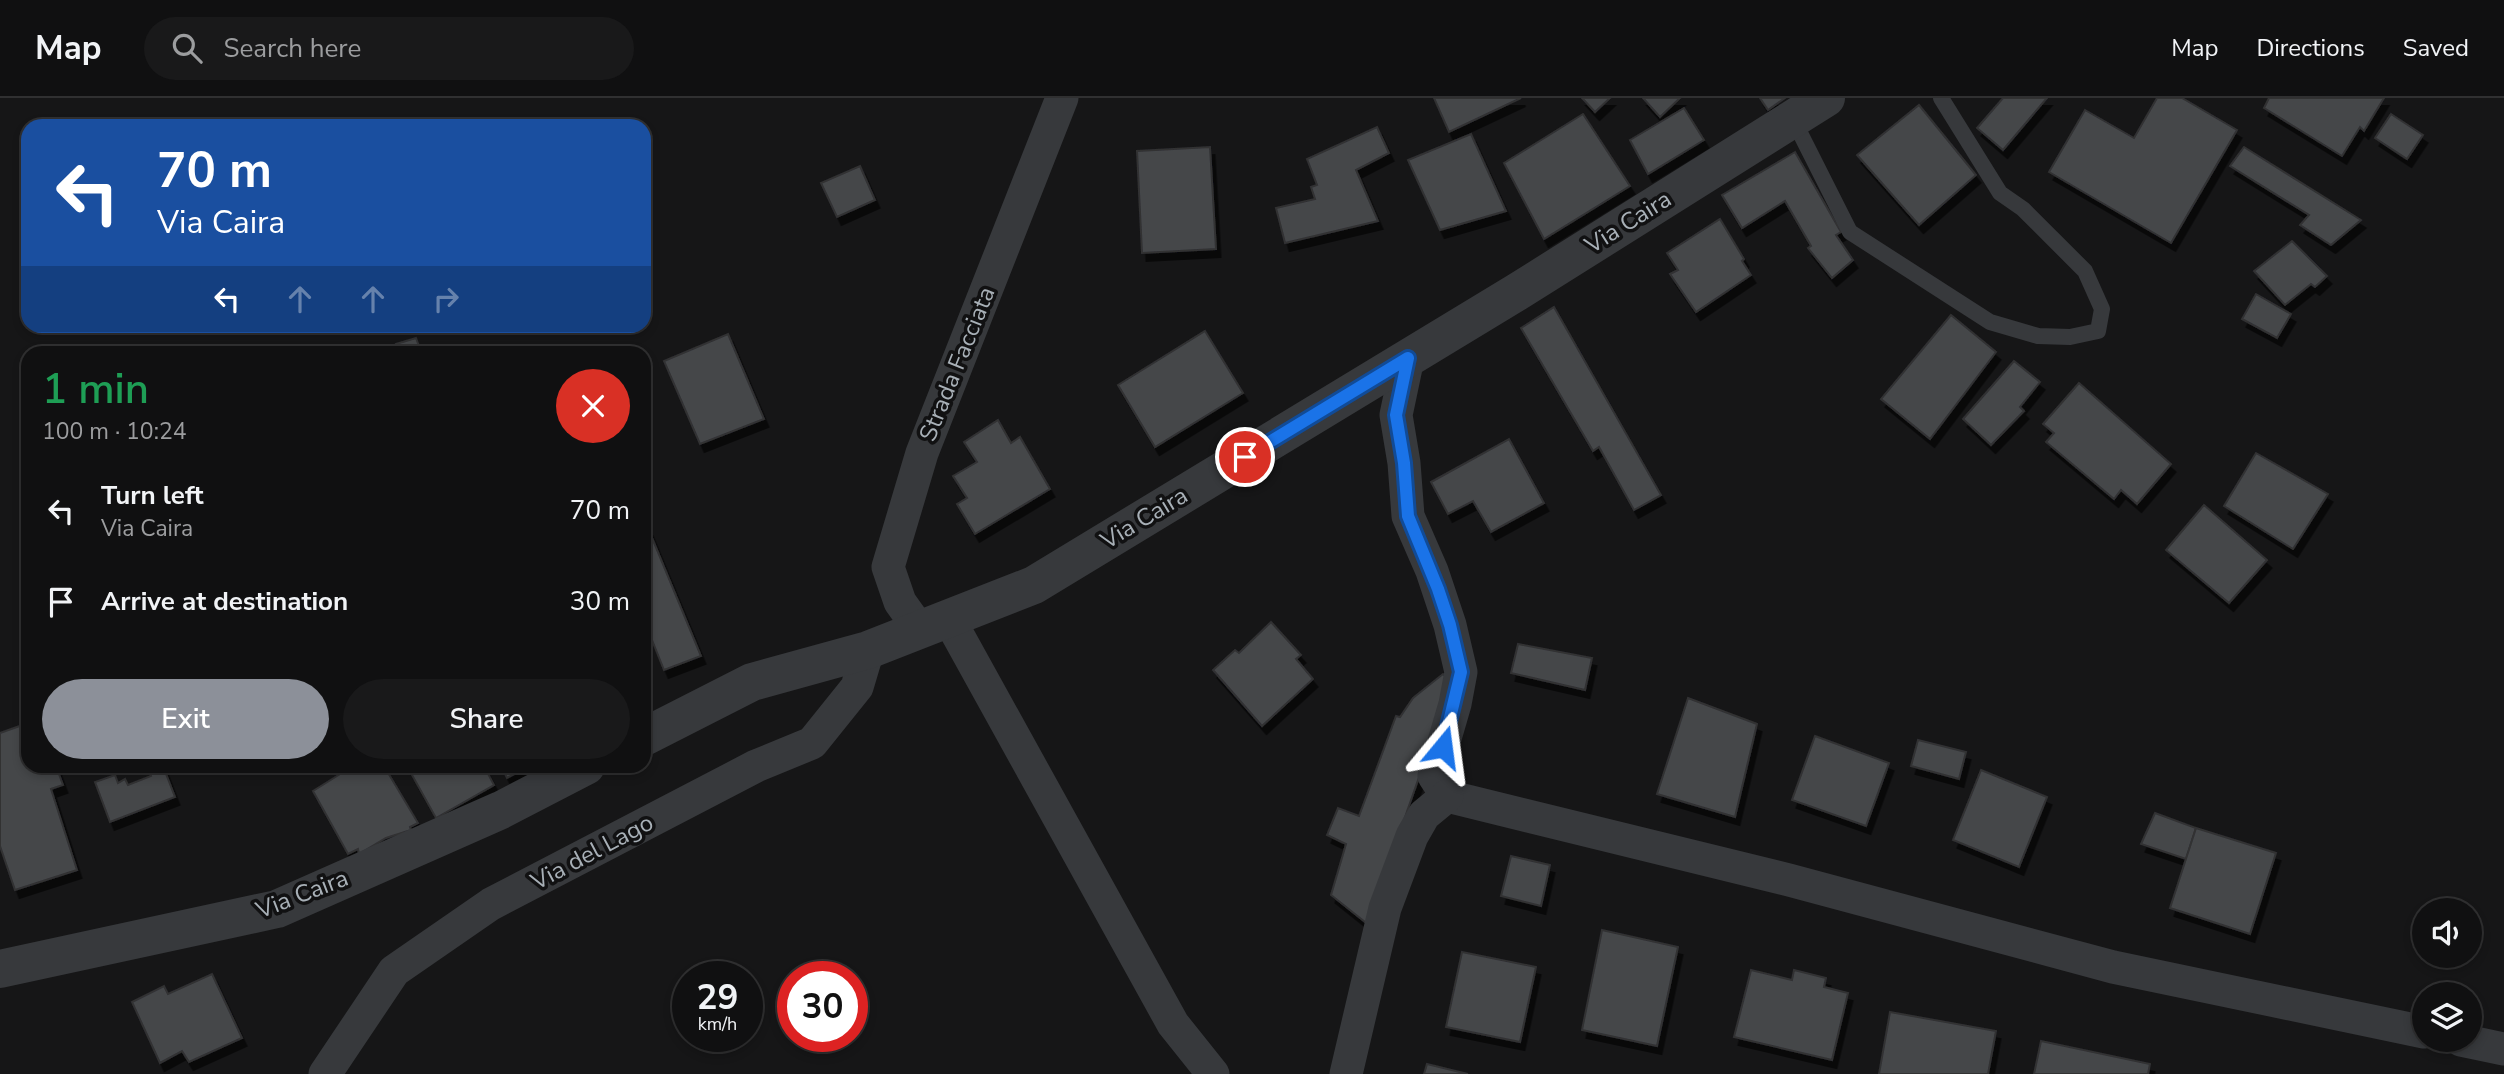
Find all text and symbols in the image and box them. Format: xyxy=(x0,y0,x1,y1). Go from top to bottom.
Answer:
search box xyxy=(144,17,634,80)
text: Map xyxy=(35,26,102,71)
icon: search xyxy=(168,29,206,67)
text: Search here xyxy=(224,31,361,66)
text: Map xyxy=(2171,32,2218,64)
text: Directions xyxy=(2256,32,2365,64)
text: Saved xyxy=(2403,32,2469,64)
text: 70 m xyxy=(157,137,272,204)
icon: left xyxy=(42,147,133,238)
street label: Via Caira xyxy=(1578,183,1677,262)
text: Via Caira xyxy=(157,201,285,244)
icon: left xyxy=(208,280,246,318)
icon: ahead xyxy=(281,280,319,318)
icon: ahead xyxy=(354,280,392,318)
icon: right xyxy=(427,280,465,318)
street label: Strada Facciata xyxy=(911,282,1003,446)
text: 1 min xyxy=(42,361,149,418)
button: close xyxy=(556,369,630,443)
text: 100 m · 10:24 xyxy=(42,416,187,447)
pin xyxy=(1215,427,1275,487)
icon: arrive xyxy=(1226,438,1264,476)
text: Turn left xyxy=(101,478,204,513)
street label: Via Caira xyxy=(1094,480,1193,557)
icon: left xyxy=(42,492,80,530)
text: 70 m xyxy=(570,493,630,528)
text: Via Caira xyxy=(101,513,193,544)
icon: arrive xyxy=(42,583,80,621)
text: Arrive at destination xyxy=(101,584,348,619)
text: 30 m xyxy=(570,584,630,619)
button: Exit xyxy=(42,679,329,759)
button: Share xyxy=(343,679,630,759)
position arrow xyxy=(1406,710,1480,784)
street label: Via del Lago xyxy=(524,806,659,898)
street label: Via Caira xyxy=(250,862,353,927)
map controls xyxy=(2412,898,2482,1052)
button: sound xyxy=(2412,898,2482,968)
speed limit sign: 30 xyxy=(777,961,868,1052)
text: 29 xyxy=(696,974,739,1021)
button: layers xyxy=(2412,982,2482,1052)
text: km/h xyxy=(698,1012,737,1036)

